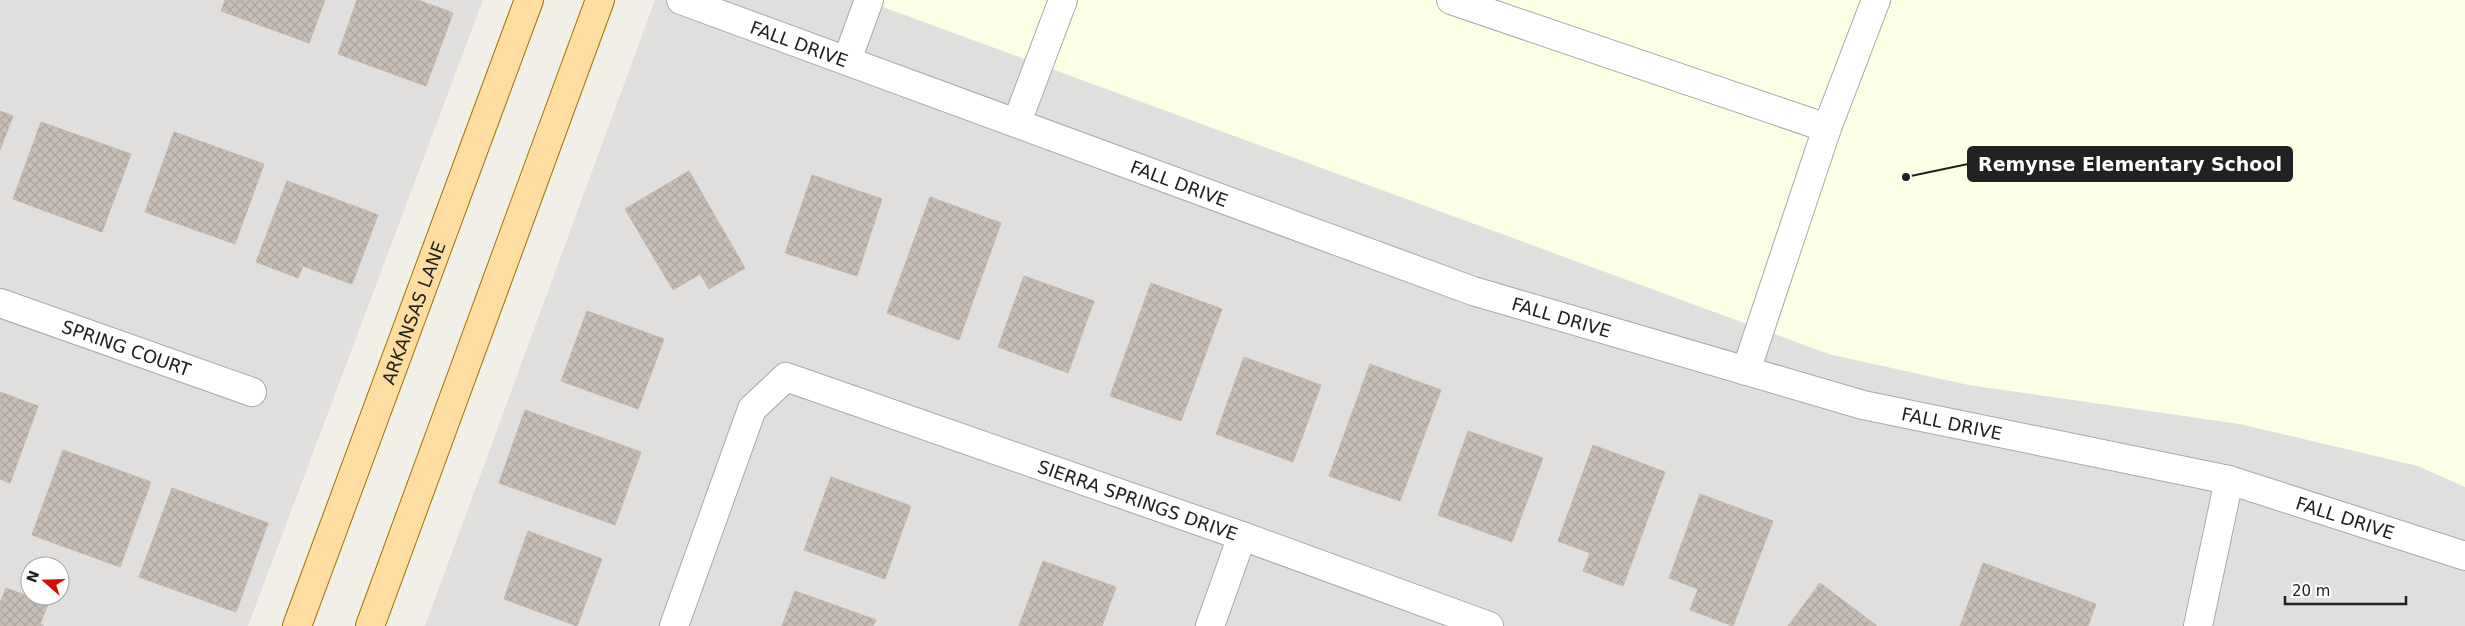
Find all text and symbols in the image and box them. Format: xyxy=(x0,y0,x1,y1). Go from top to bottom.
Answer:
street label: FALL DRIVE xyxy=(748,16,851,71)
callout: Remynse Elementary School xyxy=(1968,147,2292,181)
text: Remynse Elementary School xyxy=(1978,153,2282,175)
street label: FALL DRIVE xyxy=(1128,156,1231,211)
street label: ARKANSAS LANE xyxy=(377,238,449,387)
street label: FALL DRIVE xyxy=(1510,292,1614,341)
street label: SPRING COURT xyxy=(59,315,195,380)
street label: FALL DRIVE xyxy=(1900,403,2004,444)
street label: SIERRA SPRINGS DRIVE xyxy=(1035,455,1241,544)
street label: FALL DRIVE xyxy=(2294,492,2397,543)
north arrow xyxy=(20,556,70,606)
text: N xyxy=(23,568,42,585)
scale bar xyxy=(2285,574,2406,606)
text: 20 m xyxy=(2292,582,2330,600)

